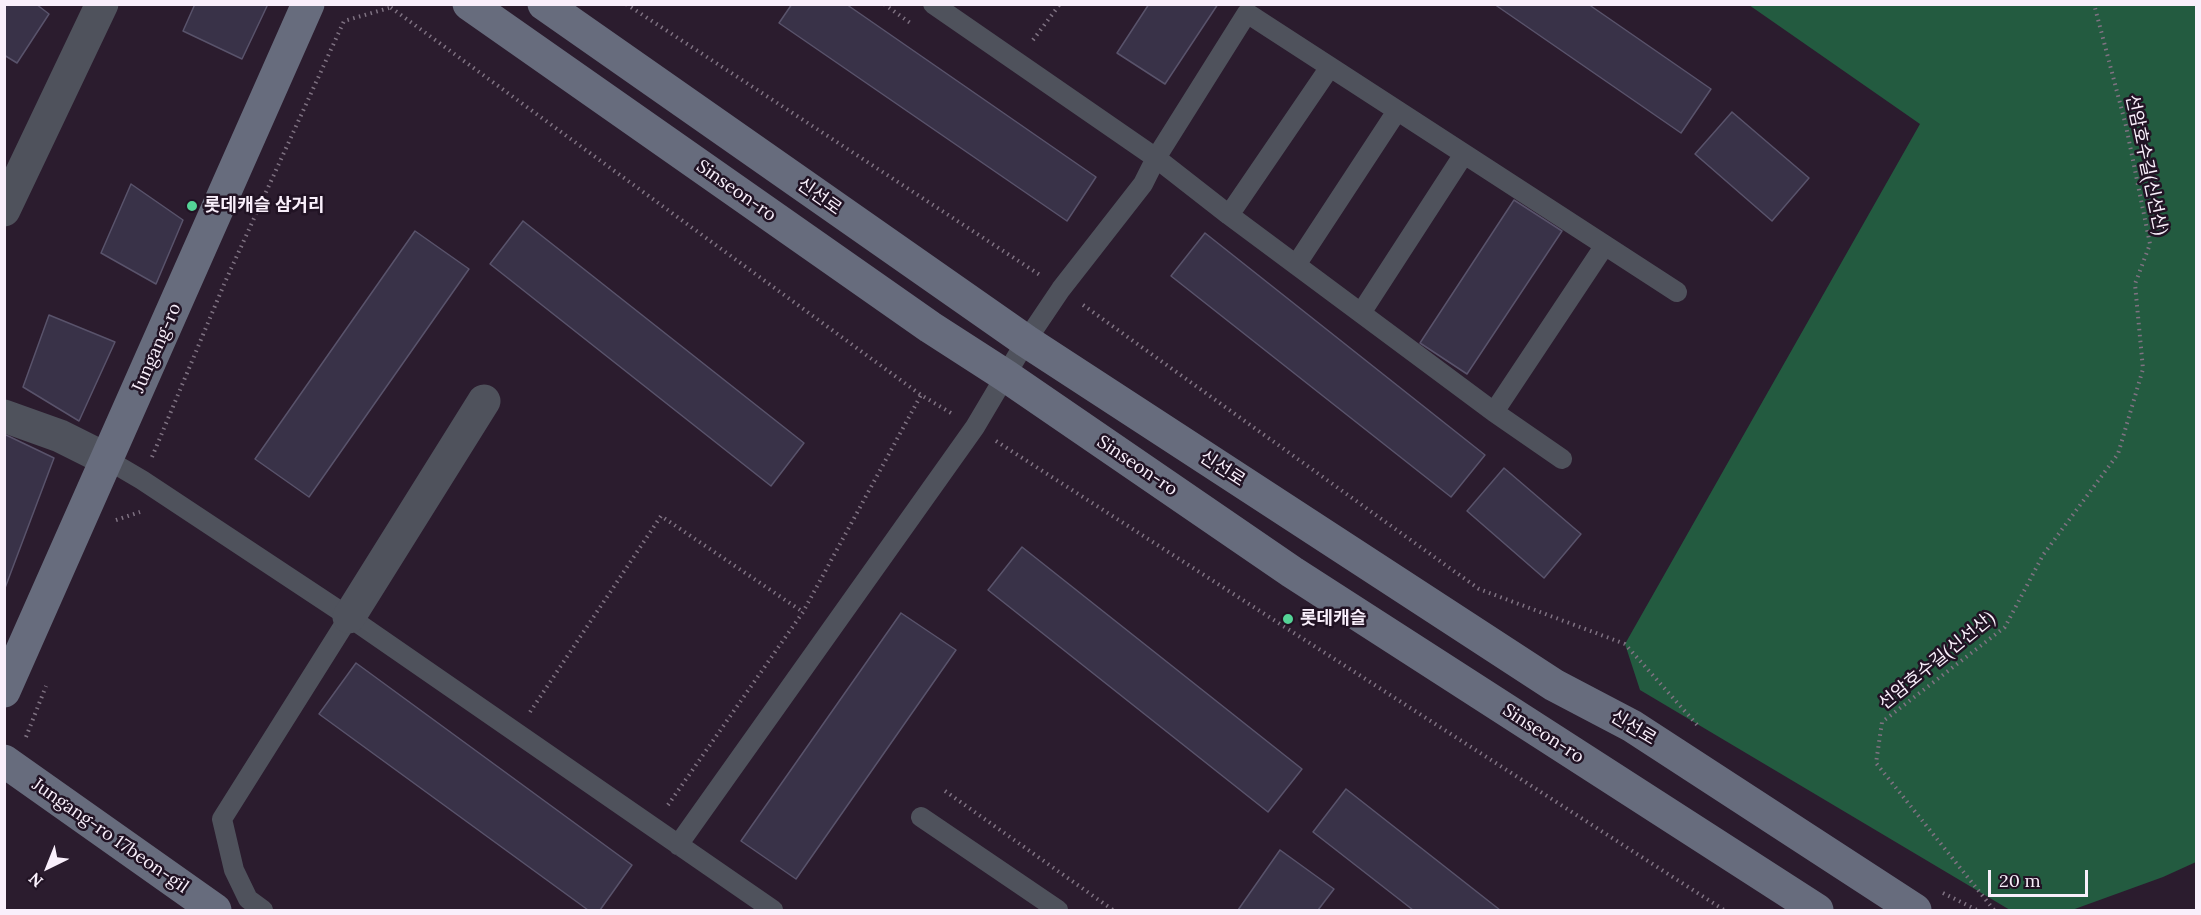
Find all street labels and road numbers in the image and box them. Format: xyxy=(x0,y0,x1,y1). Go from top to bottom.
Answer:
street label: 선암호수길(신선산) xyxy=(2121,93,2171,237)
street label: Sinseon-ro xyxy=(692,156,780,226)
street label: 신선로 xyxy=(792,174,846,220)
street label: Jungang-ro xyxy=(128,300,186,396)
street label: Sinseon-ro xyxy=(1093,431,1181,501)
street label: 신선로 xyxy=(1195,446,1249,492)
street label: 선암호수길(신선산) xyxy=(1874,607,2000,715)
street label: Sinseon-ro xyxy=(1498,700,1588,768)
street label: 신선로 xyxy=(1606,706,1660,750)
street label: Jungang-ro 17beon-gil xyxy=(28,774,192,898)

